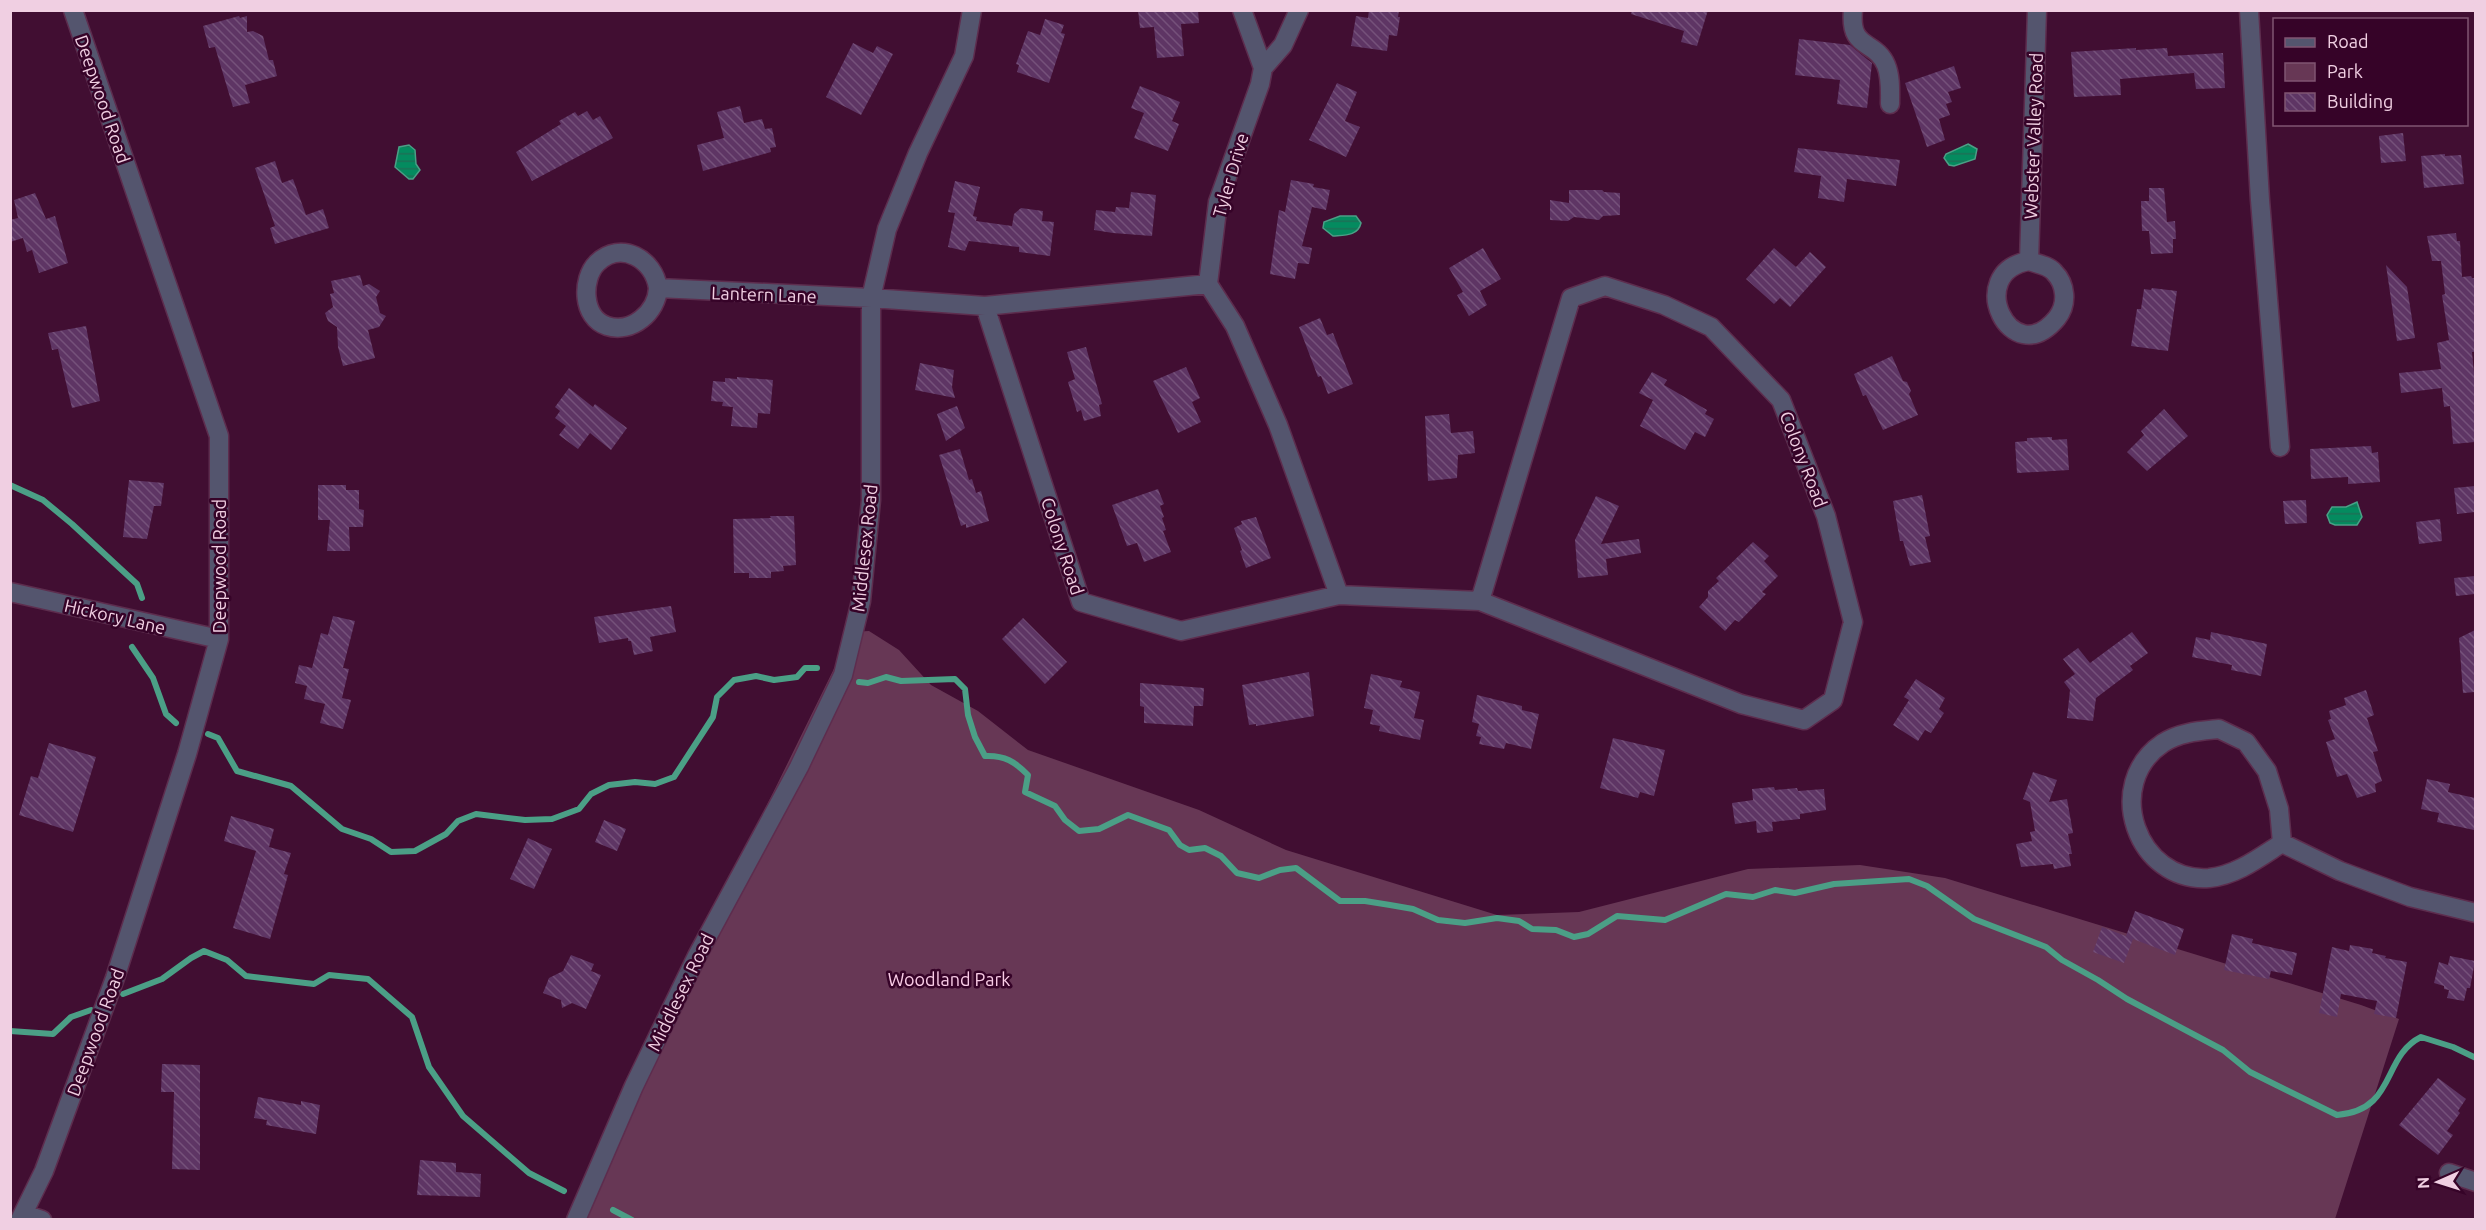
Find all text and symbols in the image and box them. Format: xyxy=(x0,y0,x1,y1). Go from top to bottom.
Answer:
legend xyxy=(2273,18,2468,126)
text: Road xyxy=(2327,31,2369,51)
street label: Deepwood Road xyxy=(72,32,134,166)
street label: Webster Valley Road xyxy=(2020,52,2046,220)
text: Park xyxy=(2327,61,2363,81)
text: Building xyxy=(2327,91,2393,111)
street label: Tyler Drive xyxy=(1208,131,1252,219)
street label: Lantern Lane xyxy=(711,282,817,306)
street label: Colony Road xyxy=(1777,408,1831,510)
street label: Middlesex Road xyxy=(847,483,881,613)
street label: Colony Road xyxy=(1038,495,1088,597)
street label: Deepwood Road xyxy=(209,499,229,633)
street label: Hickory Lane xyxy=(62,595,168,637)
street label: Middlesex Road xyxy=(643,930,717,1054)
street label: Deepwood Road xyxy=(63,966,127,1098)
park label: Woodland Park xyxy=(888,969,1010,989)
north arrow xyxy=(2408,1152,2468,1212)
text: N xyxy=(2414,1176,2432,1189)

